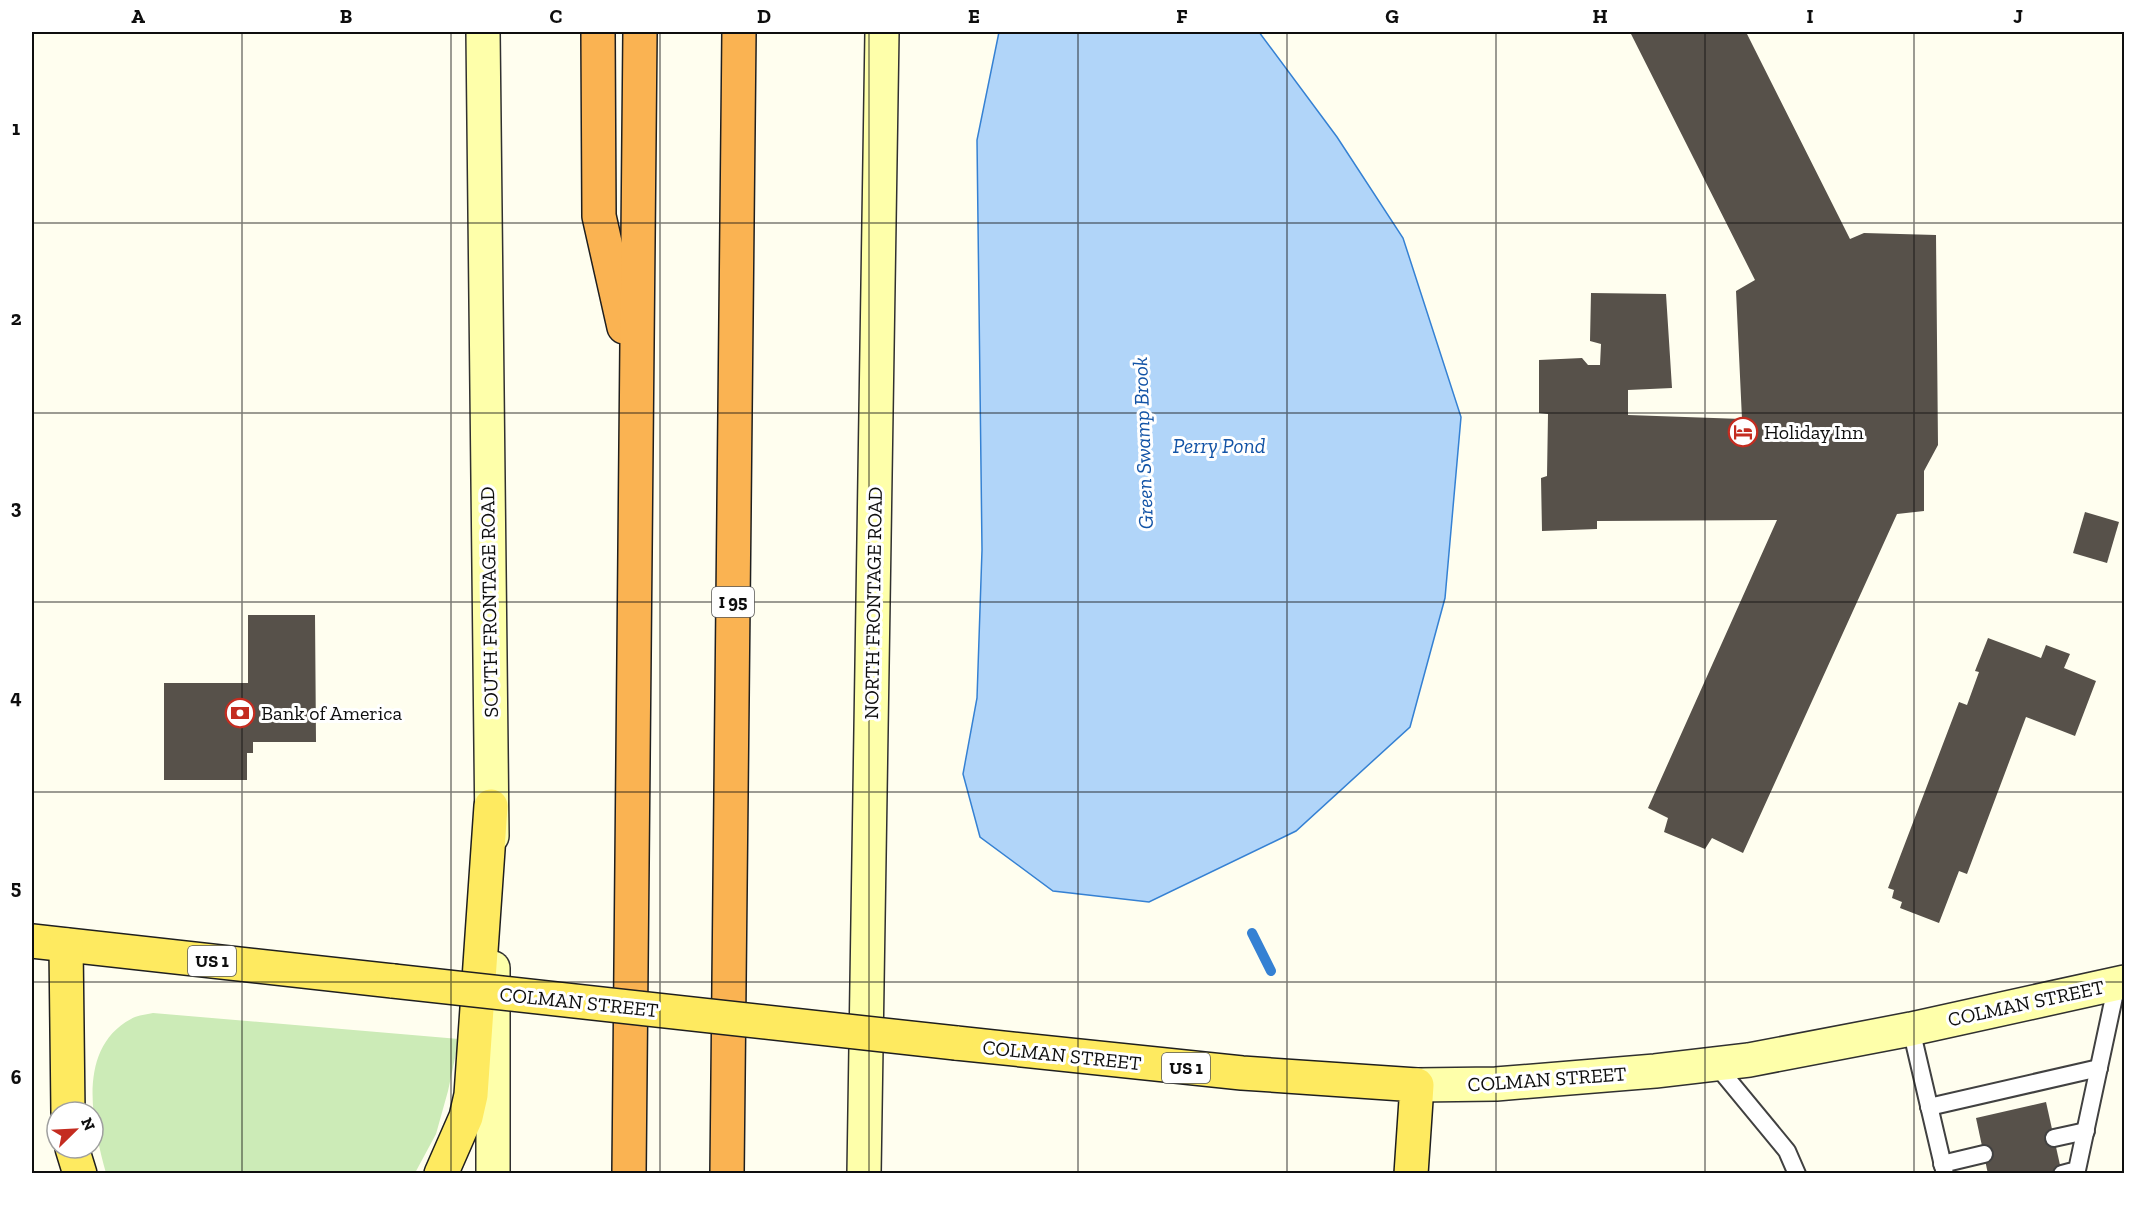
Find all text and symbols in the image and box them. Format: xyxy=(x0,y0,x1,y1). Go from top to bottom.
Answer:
text: A xyxy=(131,4,145,28)
text: B xyxy=(340,4,352,28)
text: C xyxy=(550,4,563,28)
text: D xyxy=(757,4,771,28)
text: E xyxy=(968,4,980,28)
text: F xyxy=(1176,4,1188,28)
text: G xyxy=(1385,4,1399,28)
text: H xyxy=(1592,4,1608,28)
text: I xyxy=(1806,4,1814,28)
text: J xyxy=(2013,4,2023,28)
text: 1 xyxy=(12,116,20,140)
text: 2 xyxy=(11,306,22,330)
water label: Green Swamp Brook xyxy=(1127,356,1158,530)
hotel icon: Holiday Inn xyxy=(1727,416,1759,448)
place label: Holiday Inn xyxy=(1764,420,1864,444)
water label: Perry Pond xyxy=(1173,433,1266,458)
street label: SOUTH FRONTAGE ROAD xyxy=(475,486,503,718)
street label: NORTH FRONTAGE ROAD xyxy=(859,486,887,720)
text: 3 xyxy=(11,495,22,519)
road number: I 95 xyxy=(712,587,754,617)
text: 4 xyxy=(10,685,22,709)
bank icon: Bank of America xyxy=(224,697,256,729)
place label: Bank of America xyxy=(261,701,403,725)
text: 5 xyxy=(11,875,21,899)
road number: US 1 xyxy=(188,946,236,976)
street label: COLMAN STREET xyxy=(1946,975,2106,1031)
street label: COLMAN STREET xyxy=(498,982,660,1022)
street label: COLMAN STREET xyxy=(981,1035,1143,1075)
road number: US 1 xyxy=(1162,1053,1210,1083)
street label: COLMAN STREET xyxy=(1467,1061,1627,1097)
text: 6 xyxy=(11,1065,22,1089)
north arrow xyxy=(45,1100,105,1160)
text: N xyxy=(77,1115,99,1134)

